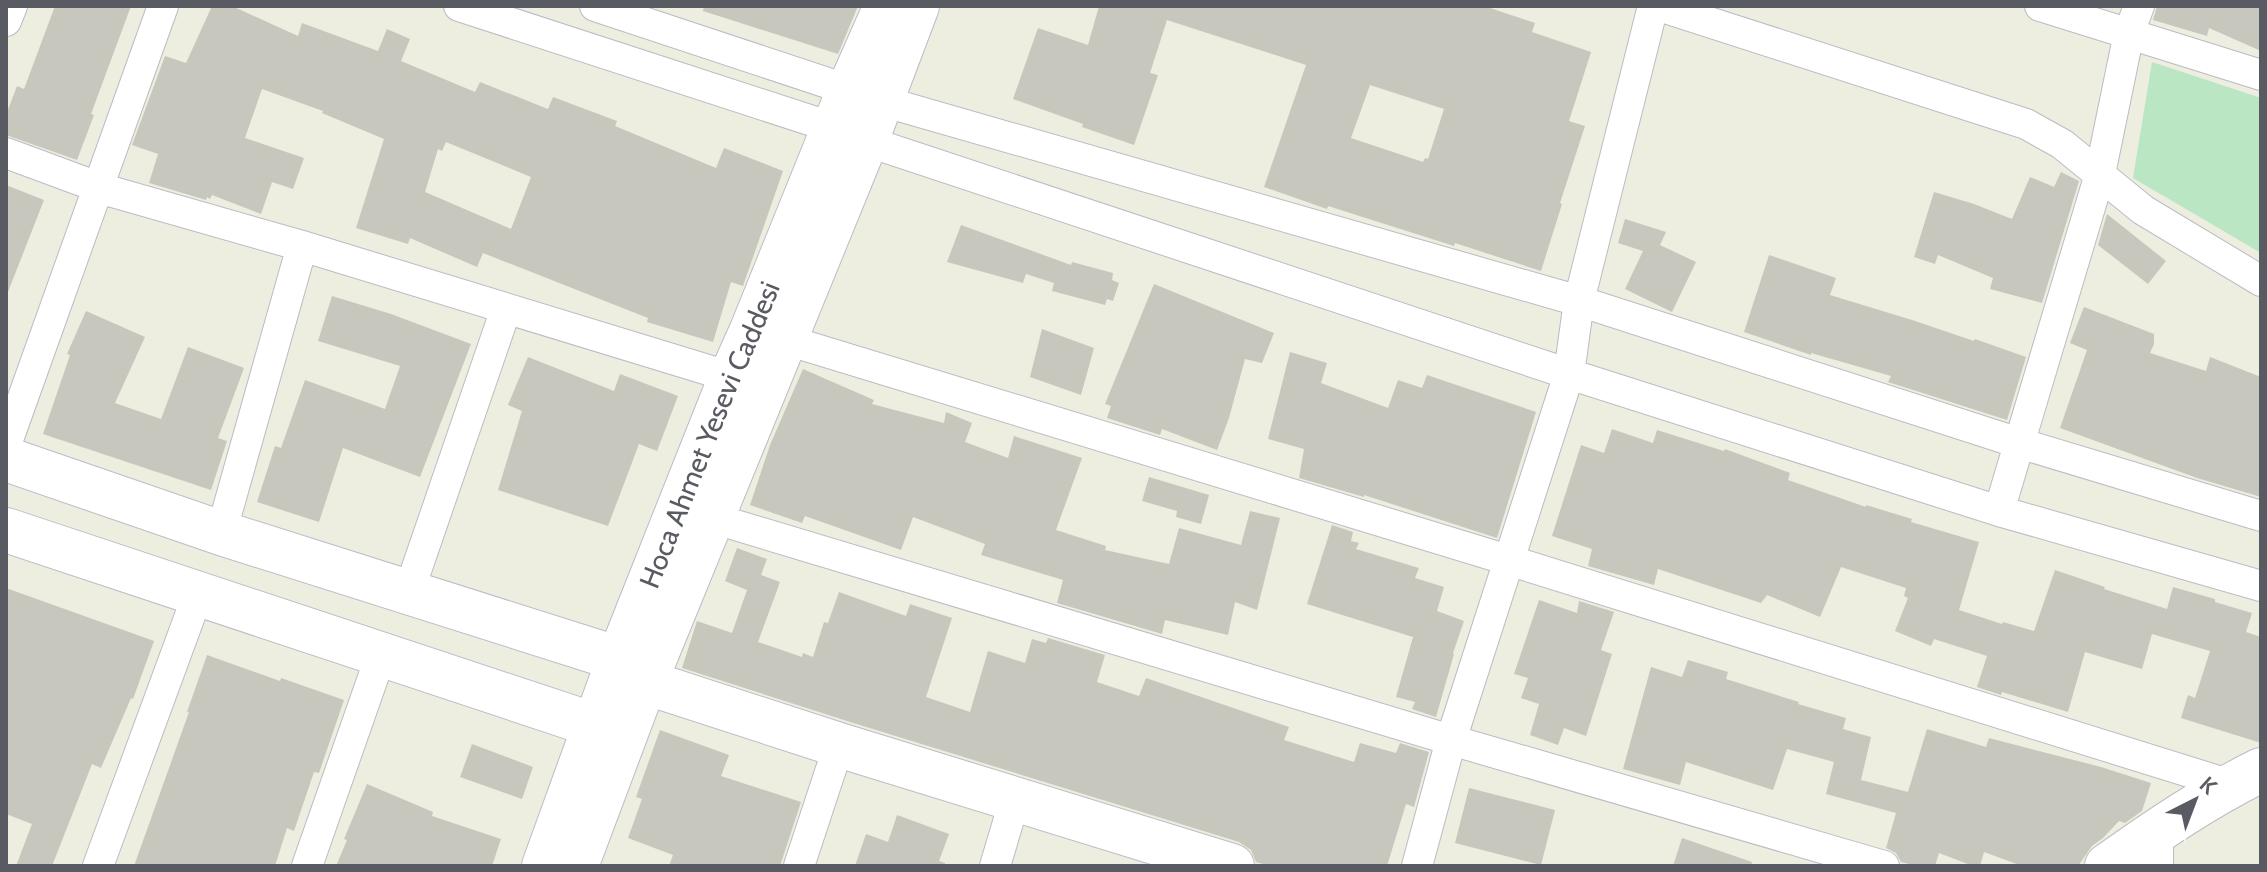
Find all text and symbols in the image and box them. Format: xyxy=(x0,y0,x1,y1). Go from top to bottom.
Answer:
street label: Hoca Ahmet Yesevi Caddesi xyxy=(632,277,787,593)
north arrow xyxy=(2155,760,2235,840)
text: K xyxy=(2194,771,2222,800)

